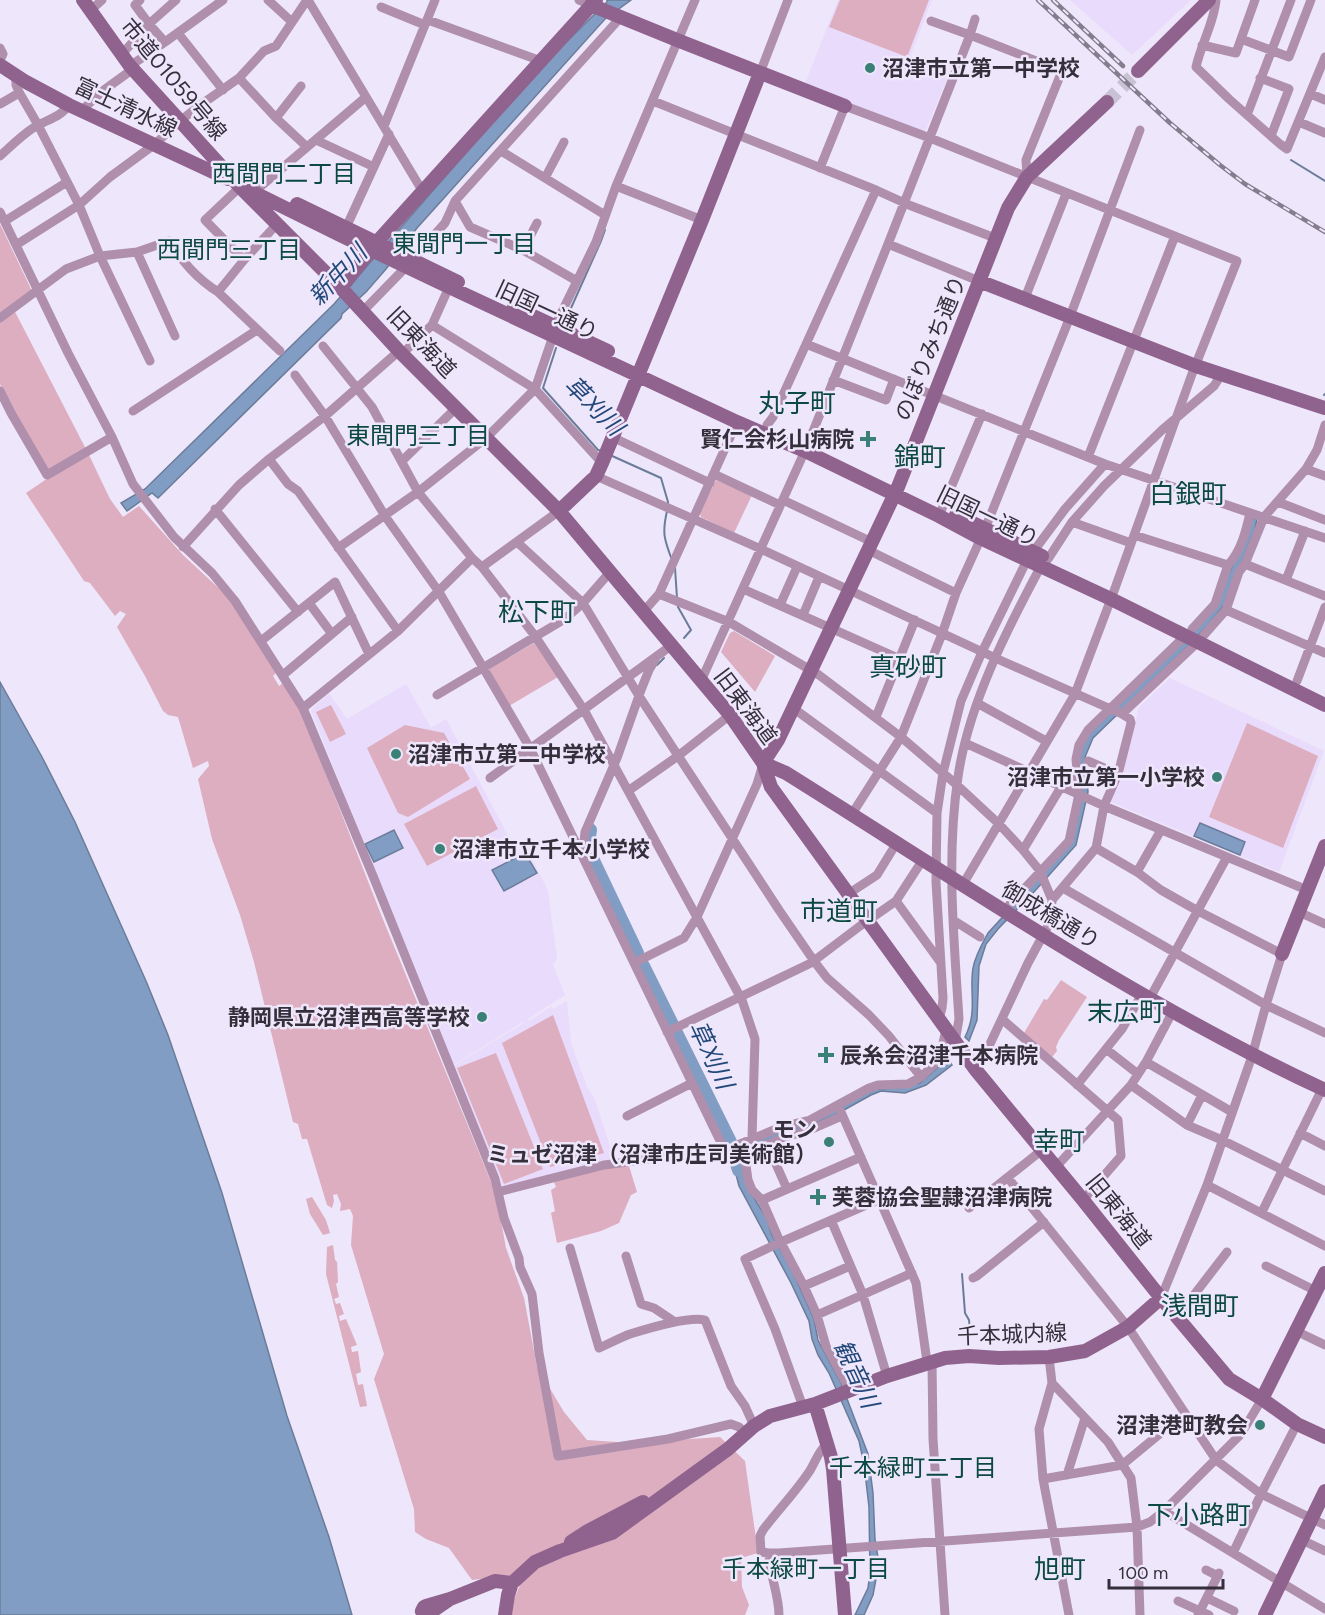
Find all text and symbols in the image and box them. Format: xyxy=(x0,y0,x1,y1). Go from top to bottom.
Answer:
street label: 市道01059号線 xyxy=(115,13,232,146)
place label: 沼津市立第一中学校 xyxy=(882,55,1080,82)
marker: 沼津市立第一中学校 xyxy=(863,61,877,75)
street label: 富士清水線 xyxy=(70,72,181,143)
district label: 西間門二丁目 xyxy=(212,159,356,188)
district label: 東間門一丁目 xyxy=(392,229,536,258)
district label: 西間門三丁目 xyxy=(157,235,301,264)
water label: 新中川 xyxy=(302,236,375,311)
street label: のぼりみち通り xyxy=(889,272,972,425)
street label: 旧国一通り xyxy=(491,275,602,346)
street label: 旧東海道 xyxy=(381,301,462,383)
water label: 草刈川 xyxy=(559,370,632,443)
district label: 丸子町 xyxy=(758,387,836,419)
district label: 東間門三丁目 xyxy=(346,421,490,450)
place label: 賢仁会杉山病院 xyxy=(700,426,854,453)
marker: 賢仁会杉山病院 xyxy=(859,430,877,448)
district label: 錦町 xyxy=(894,441,946,473)
district label: 白銀町 xyxy=(1149,478,1227,510)
street label: 旧国一通り xyxy=(932,480,1043,553)
district label: 松下町 xyxy=(498,596,576,628)
district label: 真砂町 xyxy=(869,651,947,683)
street label: 旧東海道 xyxy=(708,663,783,750)
place label: 沼津市立第二中学校 xyxy=(408,741,606,768)
marker: 沼津市立第二中学校 xyxy=(389,747,403,761)
place label: 沼津市立第一小学校 xyxy=(1007,764,1205,791)
marker: 沼津市立第一小学校 xyxy=(1210,770,1224,784)
place label: 沼津市立千本小学校 xyxy=(452,836,650,863)
marker: 沼津市立千本小学校 xyxy=(433,842,447,856)
street label: 御成橋通り xyxy=(997,876,1105,955)
district label: 市道町 xyxy=(800,895,878,927)
district label: 末広町 xyxy=(1087,996,1165,1028)
place label: 静岡県立沼津西高等学校 xyxy=(228,1004,470,1031)
marker: 静岡県立沼津西高等学校 xyxy=(475,1010,489,1024)
water label: 草刈川 xyxy=(683,1016,741,1096)
place label: 辰糸会沼津千本病院 xyxy=(840,1042,1038,1069)
marker: 辰糸会沼津千本病院 xyxy=(817,1046,835,1064)
place label: モン ミュゼ沼津（沼津市庄司美術館） xyxy=(487,1116,817,1168)
district label: 幸町 xyxy=(1033,1125,1085,1157)
marker: モン ミュゼ沼津（沼津市庄司美術館） xyxy=(822,1135,836,1149)
street label: 旧東海道 xyxy=(1080,1169,1157,1254)
place label: 芙蓉協会聖隷沼津病院 xyxy=(832,1184,1052,1211)
marker: 芙蓉協会聖隷沼津病院 xyxy=(809,1188,827,1206)
district label: 浅間町 xyxy=(1161,1290,1239,1322)
street label: 千本城内線 xyxy=(957,1319,1067,1350)
water label: 観音川 xyxy=(828,1335,886,1415)
place label: 沼津港町教会 xyxy=(1116,1412,1248,1439)
marker: 沼津港町教会 xyxy=(1253,1418,1267,1432)
district label: 千本緑町二丁目 xyxy=(829,1453,997,1482)
district label: 下小路町 xyxy=(1147,1499,1251,1531)
scale bar xyxy=(1109,1552,1223,1590)
district label: 旭町 xyxy=(1034,1553,1086,1585)
district label: 千本緑町一丁目 xyxy=(722,1554,890,1583)
text: 100 m xyxy=(1118,1562,1168,1584)

